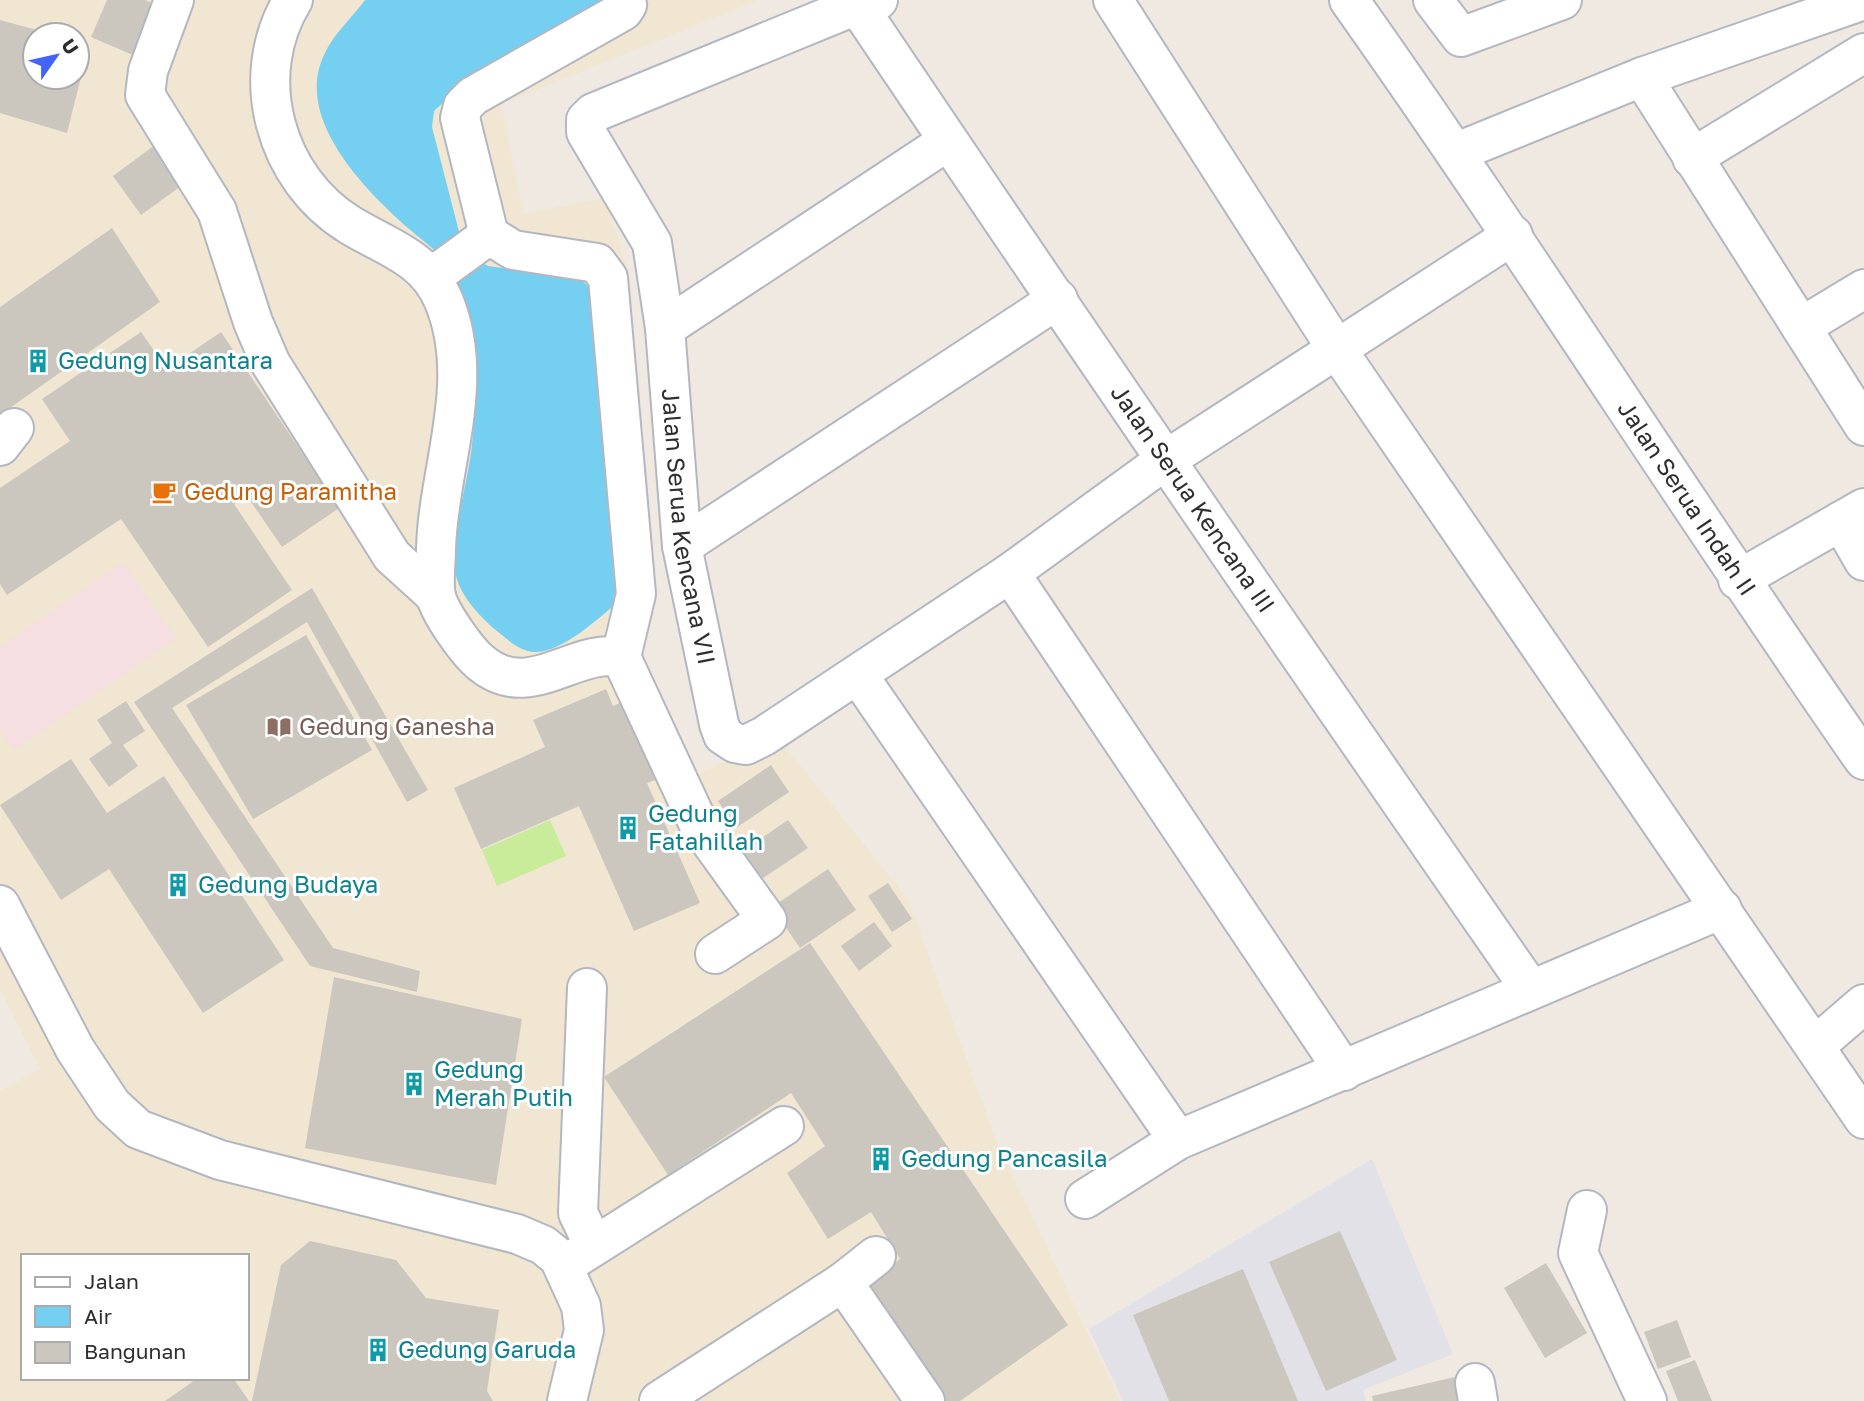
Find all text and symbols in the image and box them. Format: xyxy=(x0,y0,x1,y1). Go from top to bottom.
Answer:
north arrow xyxy=(21,21,91,91)
text: U xyxy=(57,34,84,58)
place label: Gedung Nusantara xyxy=(58,345,273,374)
building icon: Gedung Nusantara xyxy=(24,347,52,375)
street label: Jalan Serua Kencana III xyxy=(1105,378,1282,618)
street label: Jalan Serua Kencana VII xyxy=(657,387,722,667)
street label: Jalan Serua Indah II xyxy=(1612,395,1763,601)
place label: Gedung Paramitha xyxy=(184,476,397,505)
cafe icon: Gedung Paramitha xyxy=(150,478,178,506)
place label: Gedung Ganesha xyxy=(299,711,495,740)
library icon: Gedung Ganesha xyxy=(265,713,293,741)
place label: Gedung Fatahillah xyxy=(648,798,763,855)
building icon: Gedung Fatahillah xyxy=(614,814,642,842)
place label: Gedung Budaya xyxy=(198,869,378,898)
building icon: Gedung Budaya xyxy=(164,871,192,899)
place label: Gedung Merah Putih xyxy=(434,1054,573,1111)
building icon: Gedung Merah Putih xyxy=(400,1070,428,1098)
place label: Gedung Pancasila xyxy=(901,1143,1107,1172)
building icon: Gedung Pancasila xyxy=(867,1145,895,1173)
legend xyxy=(21,1254,248,1380)
text: Jalan xyxy=(84,1268,139,1294)
text: Air xyxy=(84,1303,112,1329)
place label: Gedung Garuda xyxy=(398,1334,576,1363)
building icon: Gedung Garuda xyxy=(364,1336,392,1364)
text: Bangunan xyxy=(84,1338,186,1364)

